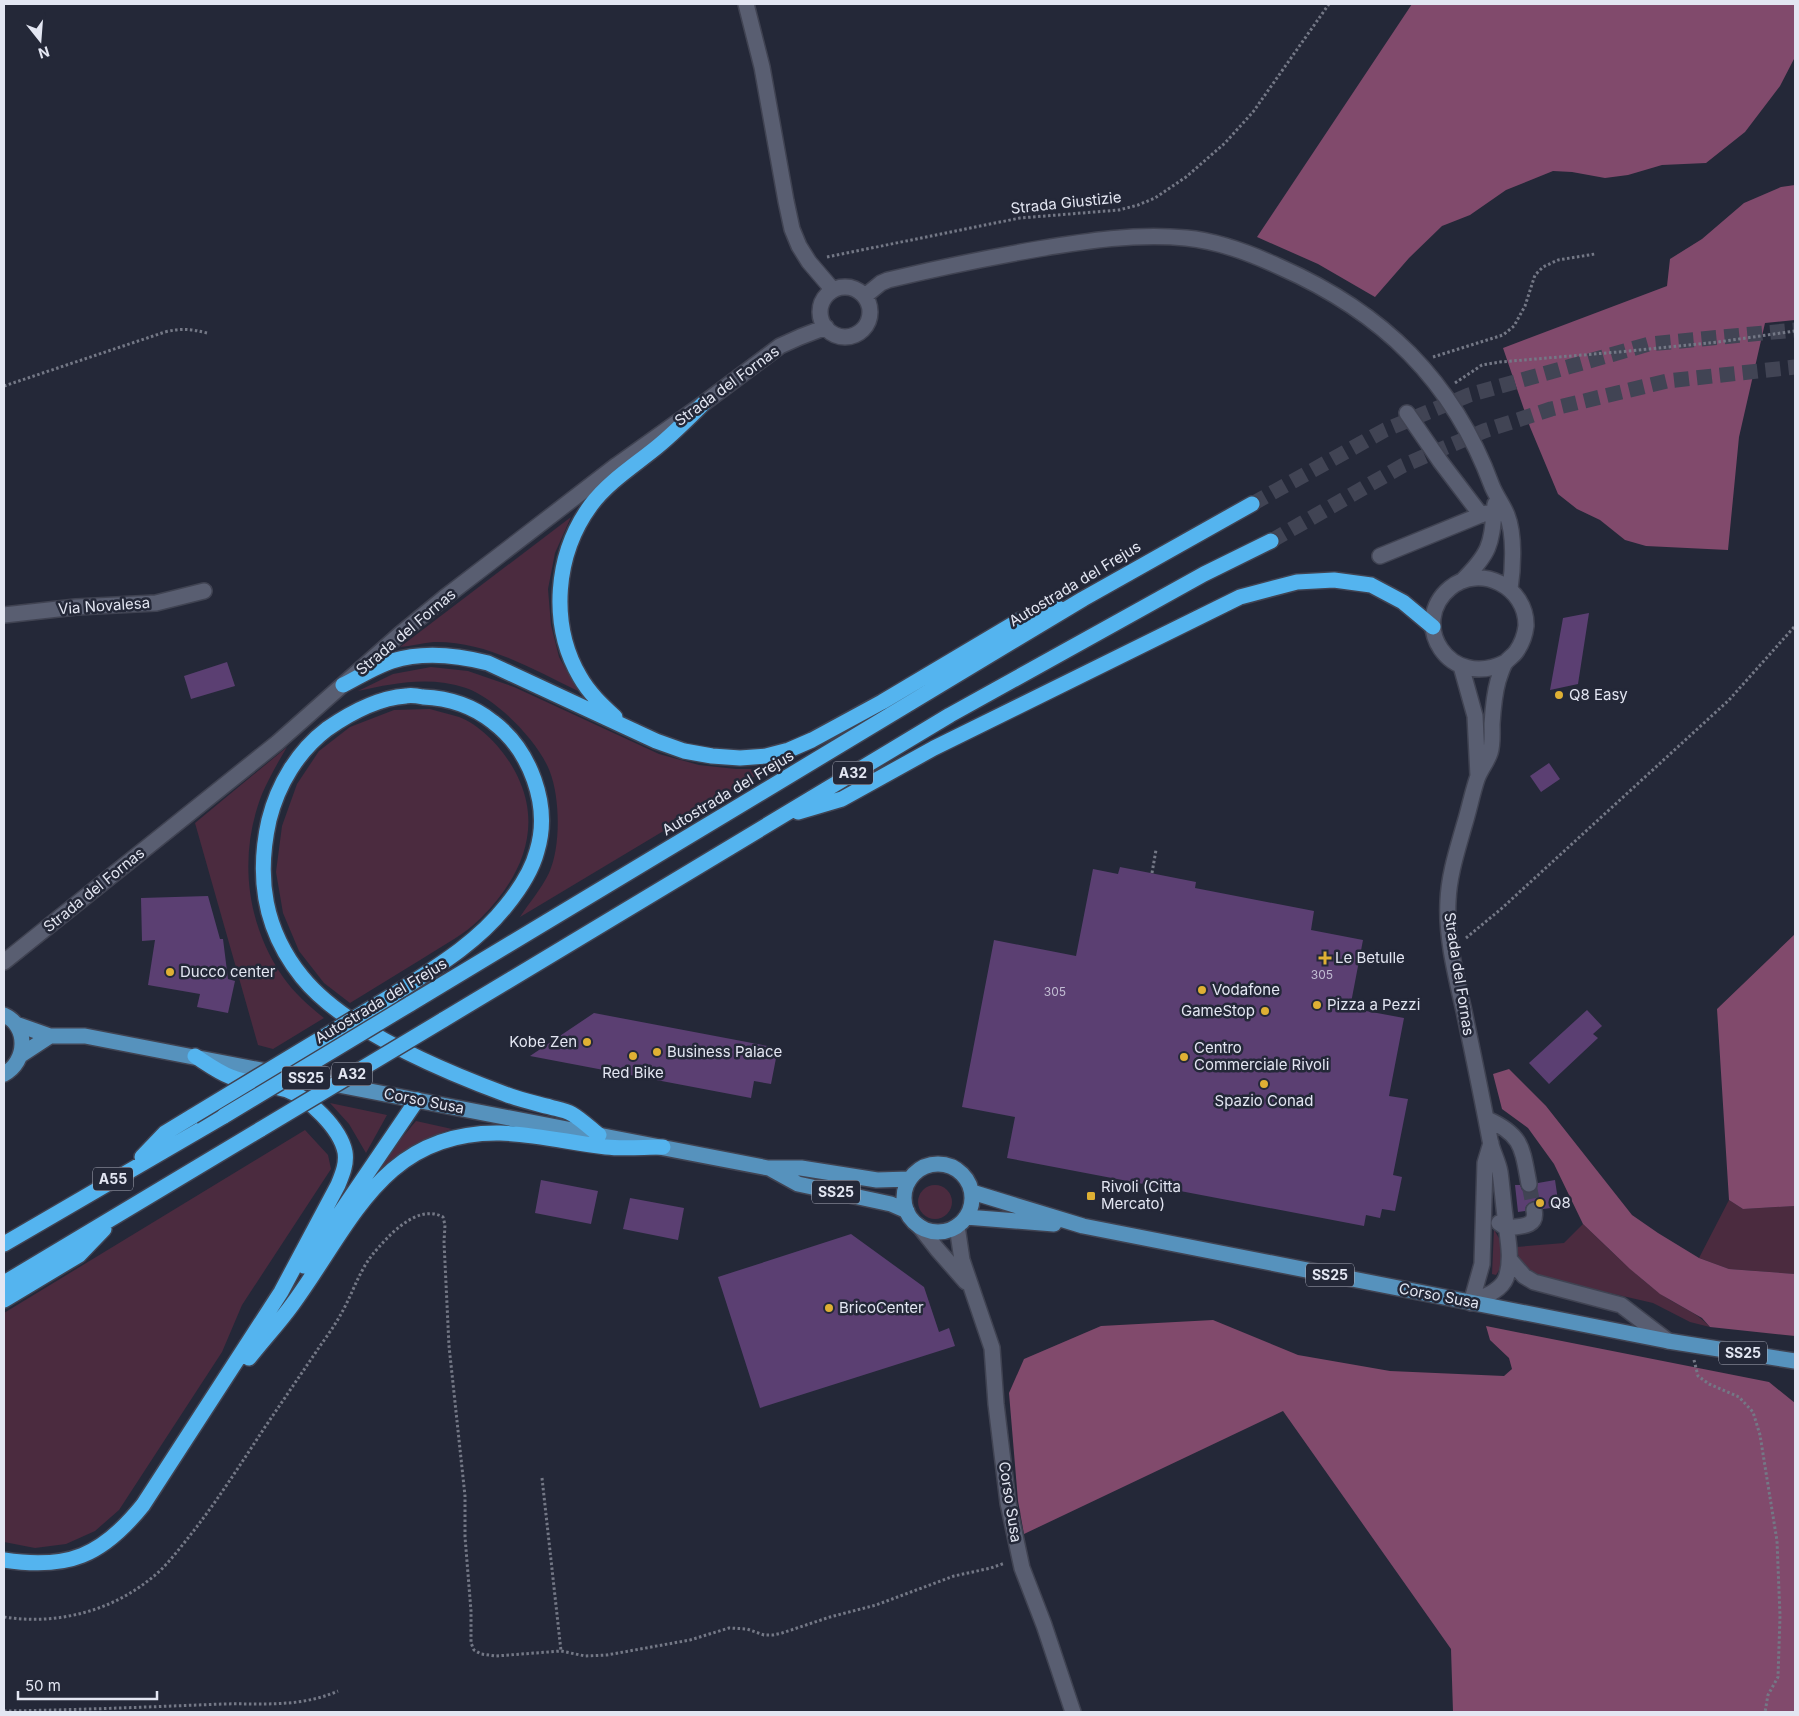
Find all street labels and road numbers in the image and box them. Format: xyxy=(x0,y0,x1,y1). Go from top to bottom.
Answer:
street label: Strada Giustizie xyxy=(1010,187,1122,218)
street label: Strada del Fornas xyxy=(671,341,783,430)
street label: Autostrada del Frejus xyxy=(1005,537,1144,630)
street label: Strada del Fornas xyxy=(352,584,460,679)
street label: Via Novalesa xyxy=(57,593,151,618)
street label: Autostrada del Frejus xyxy=(658,746,797,839)
road number: A32 xyxy=(833,761,873,784)
street label: Strada del Fornas xyxy=(39,843,148,936)
street label: Strada del Fornas xyxy=(1440,911,1479,1037)
street label: Autostrada del Frejus xyxy=(311,954,450,1047)
road number: A32 xyxy=(332,1062,372,1086)
road number: SS25 xyxy=(282,1066,330,1090)
street label: Corso Susa xyxy=(382,1083,466,1118)
road number: A55 xyxy=(93,1168,133,1190)
road number: SS25 xyxy=(812,1180,860,1204)
road number: SS25 xyxy=(1306,1264,1354,1286)
street label: Corso Susa xyxy=(1397,1278,1481,1313)
road number: SS25 xyxy=(1719,1342,1767,1365)
street label: Corso Susa xyxy=(995,1460,1026,1544)

